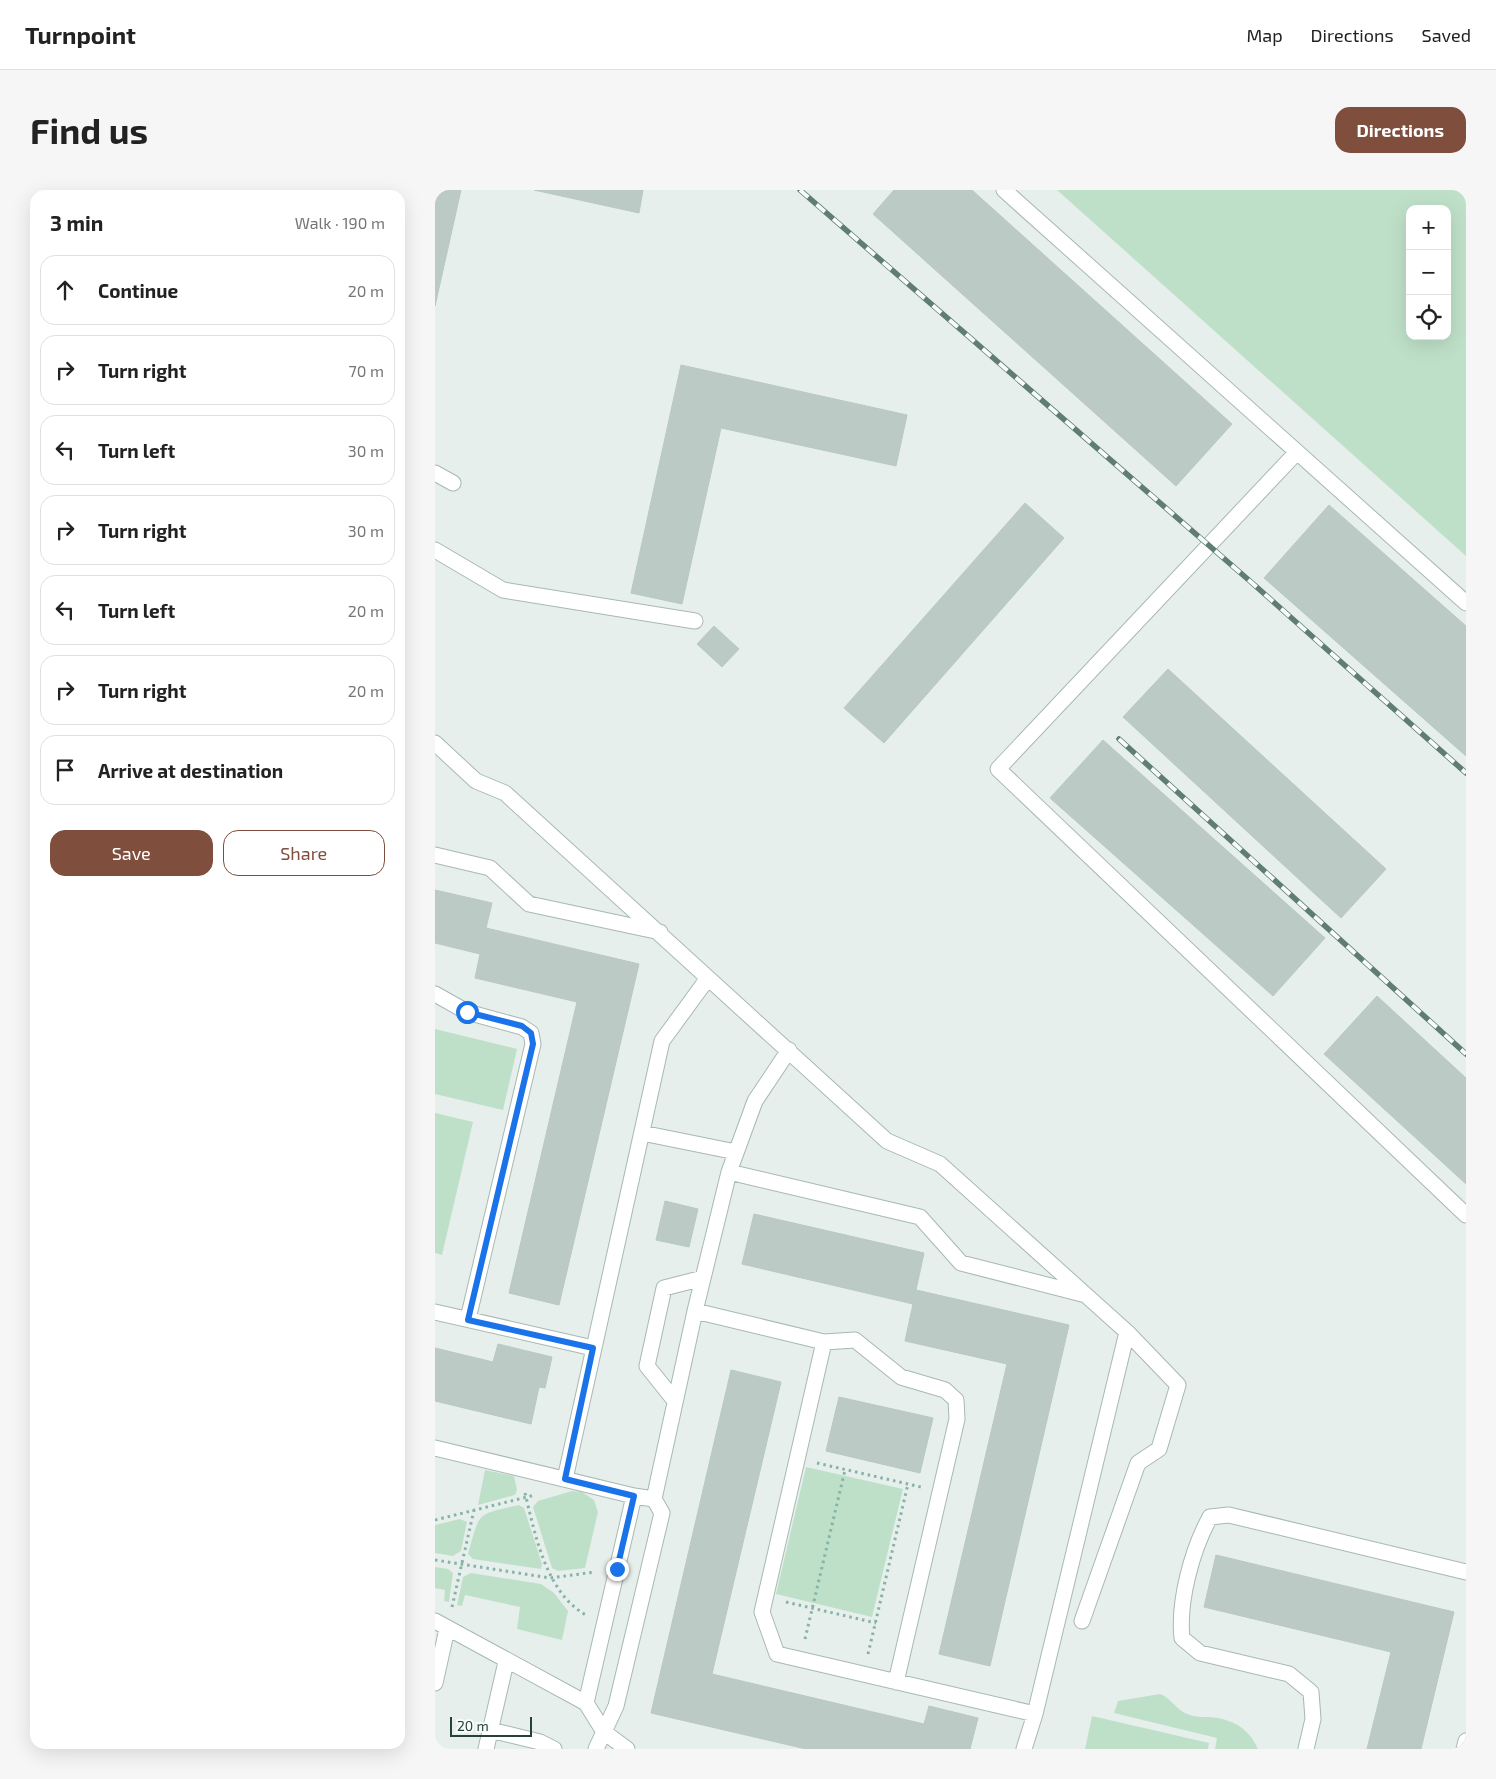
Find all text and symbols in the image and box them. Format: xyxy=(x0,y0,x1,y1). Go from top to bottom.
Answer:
text: Turnpoint xyxy=(25,20,136,49)
text: Map xyxy=(1246,24,1283,46)
text: Directions xyxy=(1311,24,1394,46)
text: Saved xyxy=(1422,24,1471,46)
button: Directions xyxy=(1335,107,1466,153)
text: Find us xyxy=(30,109,148,151)
map controls xyxy=(1406,205,1451,340)
button: + xyxy=(1406,205,1451,250)
text: 3 min xyxy=(50,210,103,235)
text: Walk · 190 m xyxy=(295,213,385,232)
button: − xyxy=(1406,250,1451,295)
icon: ahead xyxy=(51,276,79,304)
text: Continue xyxy=(98,279,178,302)
text: 20 m xyxy=(348,281,384,300)
button: locate xyxy=(1406,295,1451,340)
icon: right xyxy=(51,356,79,384)
text: Turn right xyxy=(98,359,186,382)
text: 70 m xyxy=(349,361,384,380)
icon: left xyxy=(51,436,79,464)
text: Turn left xyxy=(98,439,175,462)
text: 30 m xyxy=(348,441,384,460)
icon: right xyxy=(51,516,79,544)
text: Turn right xyxy=(98,519,186,542)
text: 30 m xyxy=(348,521,384,540)
icon: left xyxy=(51,596,79,624)
text: Turn left xyxy=(98,599,175,622)
text: 20 m xyxy=(348,601,384,620)
icon: right xyxy=(51,676,79,704)
text: Turn right xyxy=(98,679,186,702)
text: 20 m xyxy=(348,681,384,700)
icon: arrive xyxy=(51,756,79,784)
text: Arrive at destination xyxy=(98,759,283,782)
button: Save xyxy=(50,830,213,876)
button: Share xyxy=(223,830,385,876)
route start xyxy=(456,1001,479,1024)
route end xyxy=(606,1558,629,1581)
scale bar xyxy=(450,1714,533,1737)
text: 20 m xyxy=(457,1717,489,1734)

